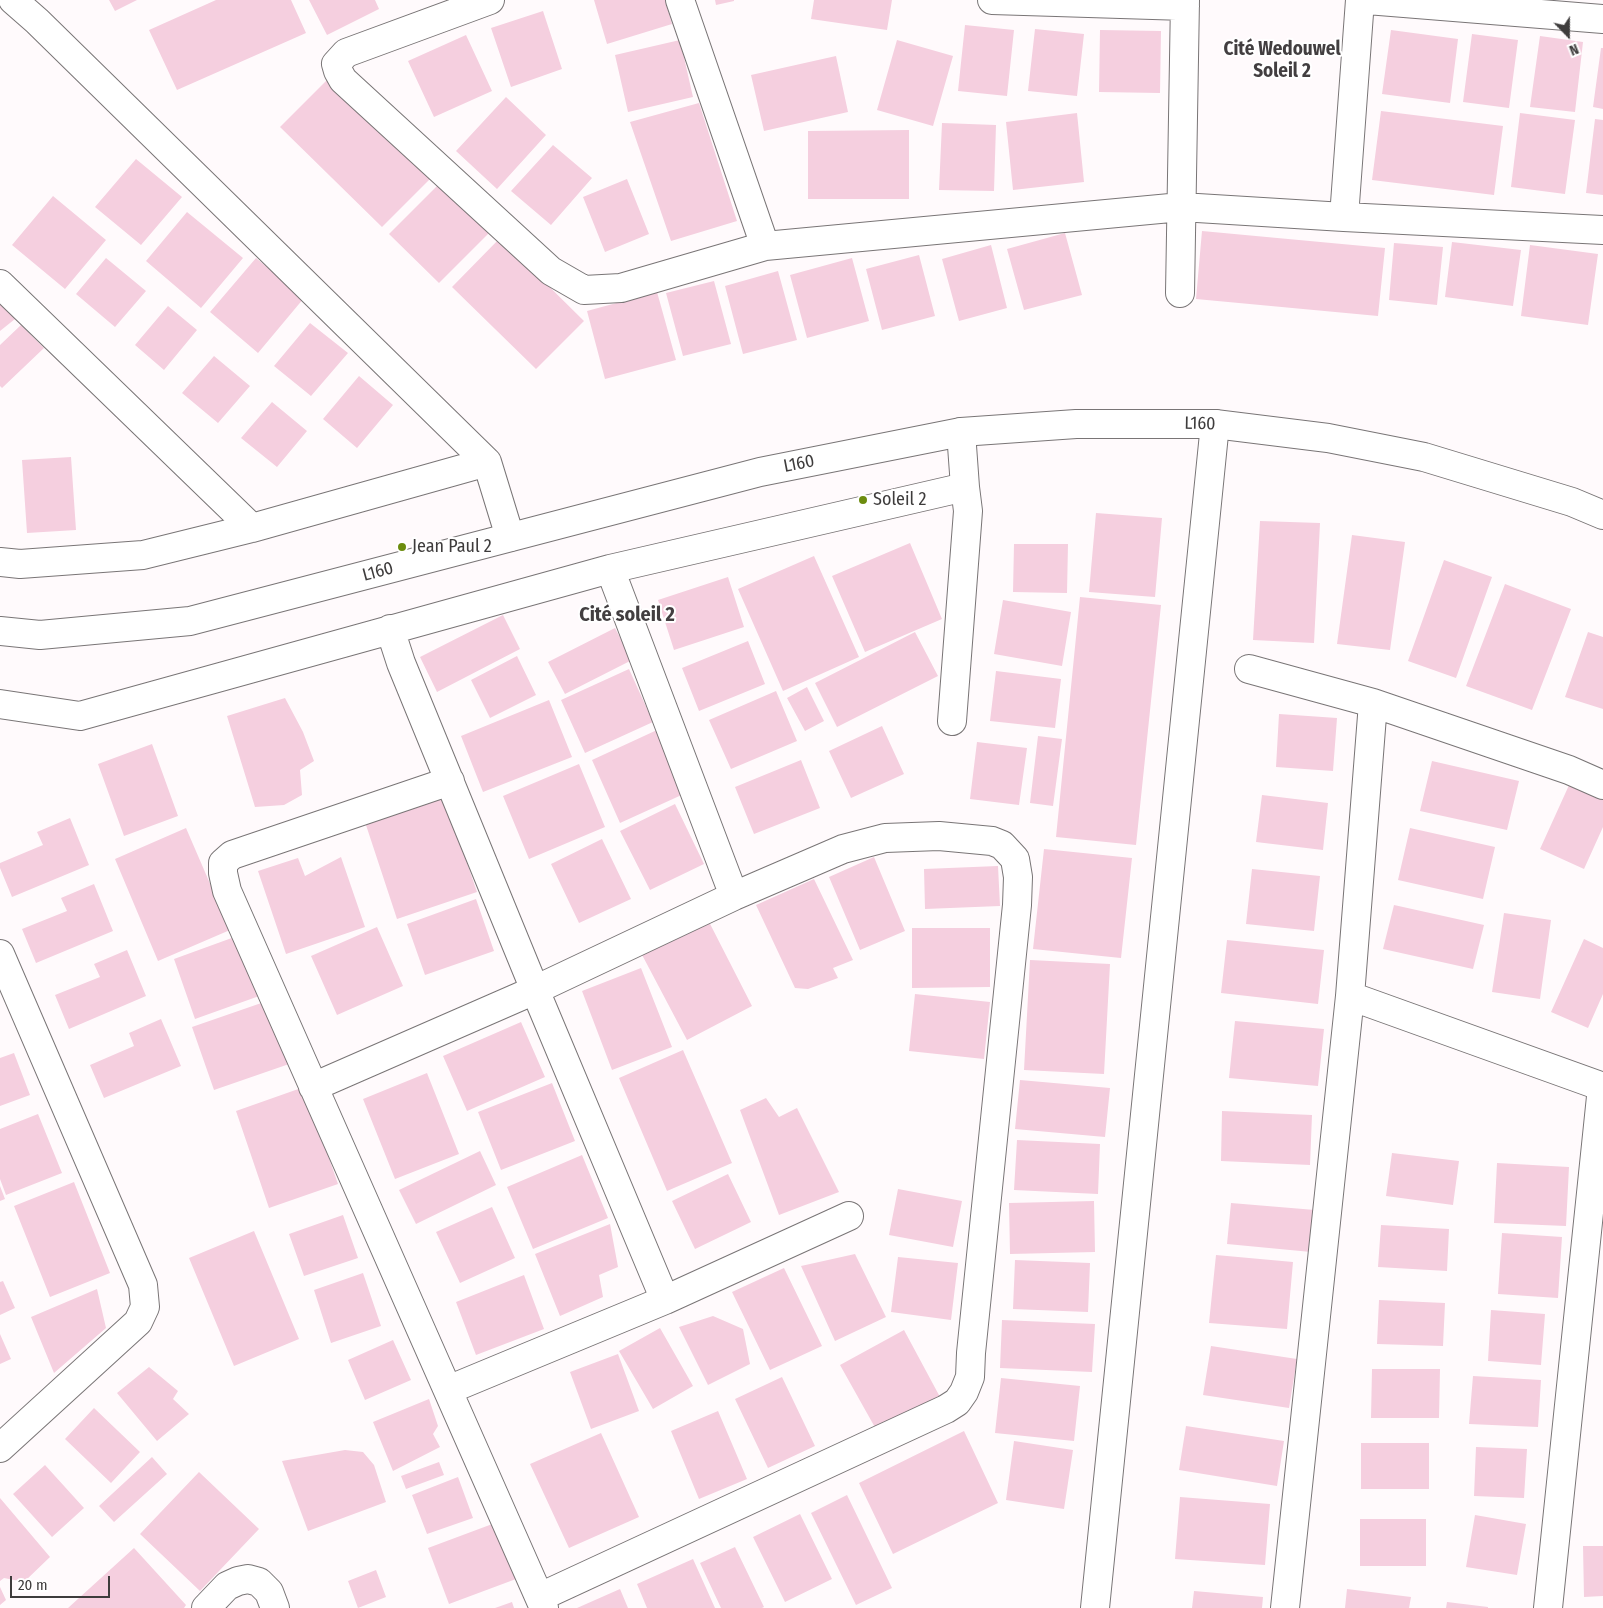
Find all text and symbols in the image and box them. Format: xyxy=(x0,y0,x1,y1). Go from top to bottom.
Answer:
north arrow xyxy=(1543,10,1593,60)
district label: Cité Wedouwel Soleil 2 xyxy=(1223,39,1341,83)
text: N xyxy=(1567,40,1581,59)
street label: L160 xyxy=(1184,413,1216,435)
street label: L160 xyxy=(782,450,816,478)
place label: Soleil 2 xyxy=(873,489,926,511)
marker: Soleil 2 xyxy=(857,494,869,506)
place label: Jean Paul 2 xyxy=(412,536,492,558)
marker: Jean Paul 2 xyxy=(396,541,408,553)
street label: L160 xyxy=(360,558,396,586)
district label: Cité soleil 2 xyxy=(579,603,675,627)
scale bar xyxy=(12,1566,112,1598)
text: 20 m xyxy=(18,1576,48,1594)

